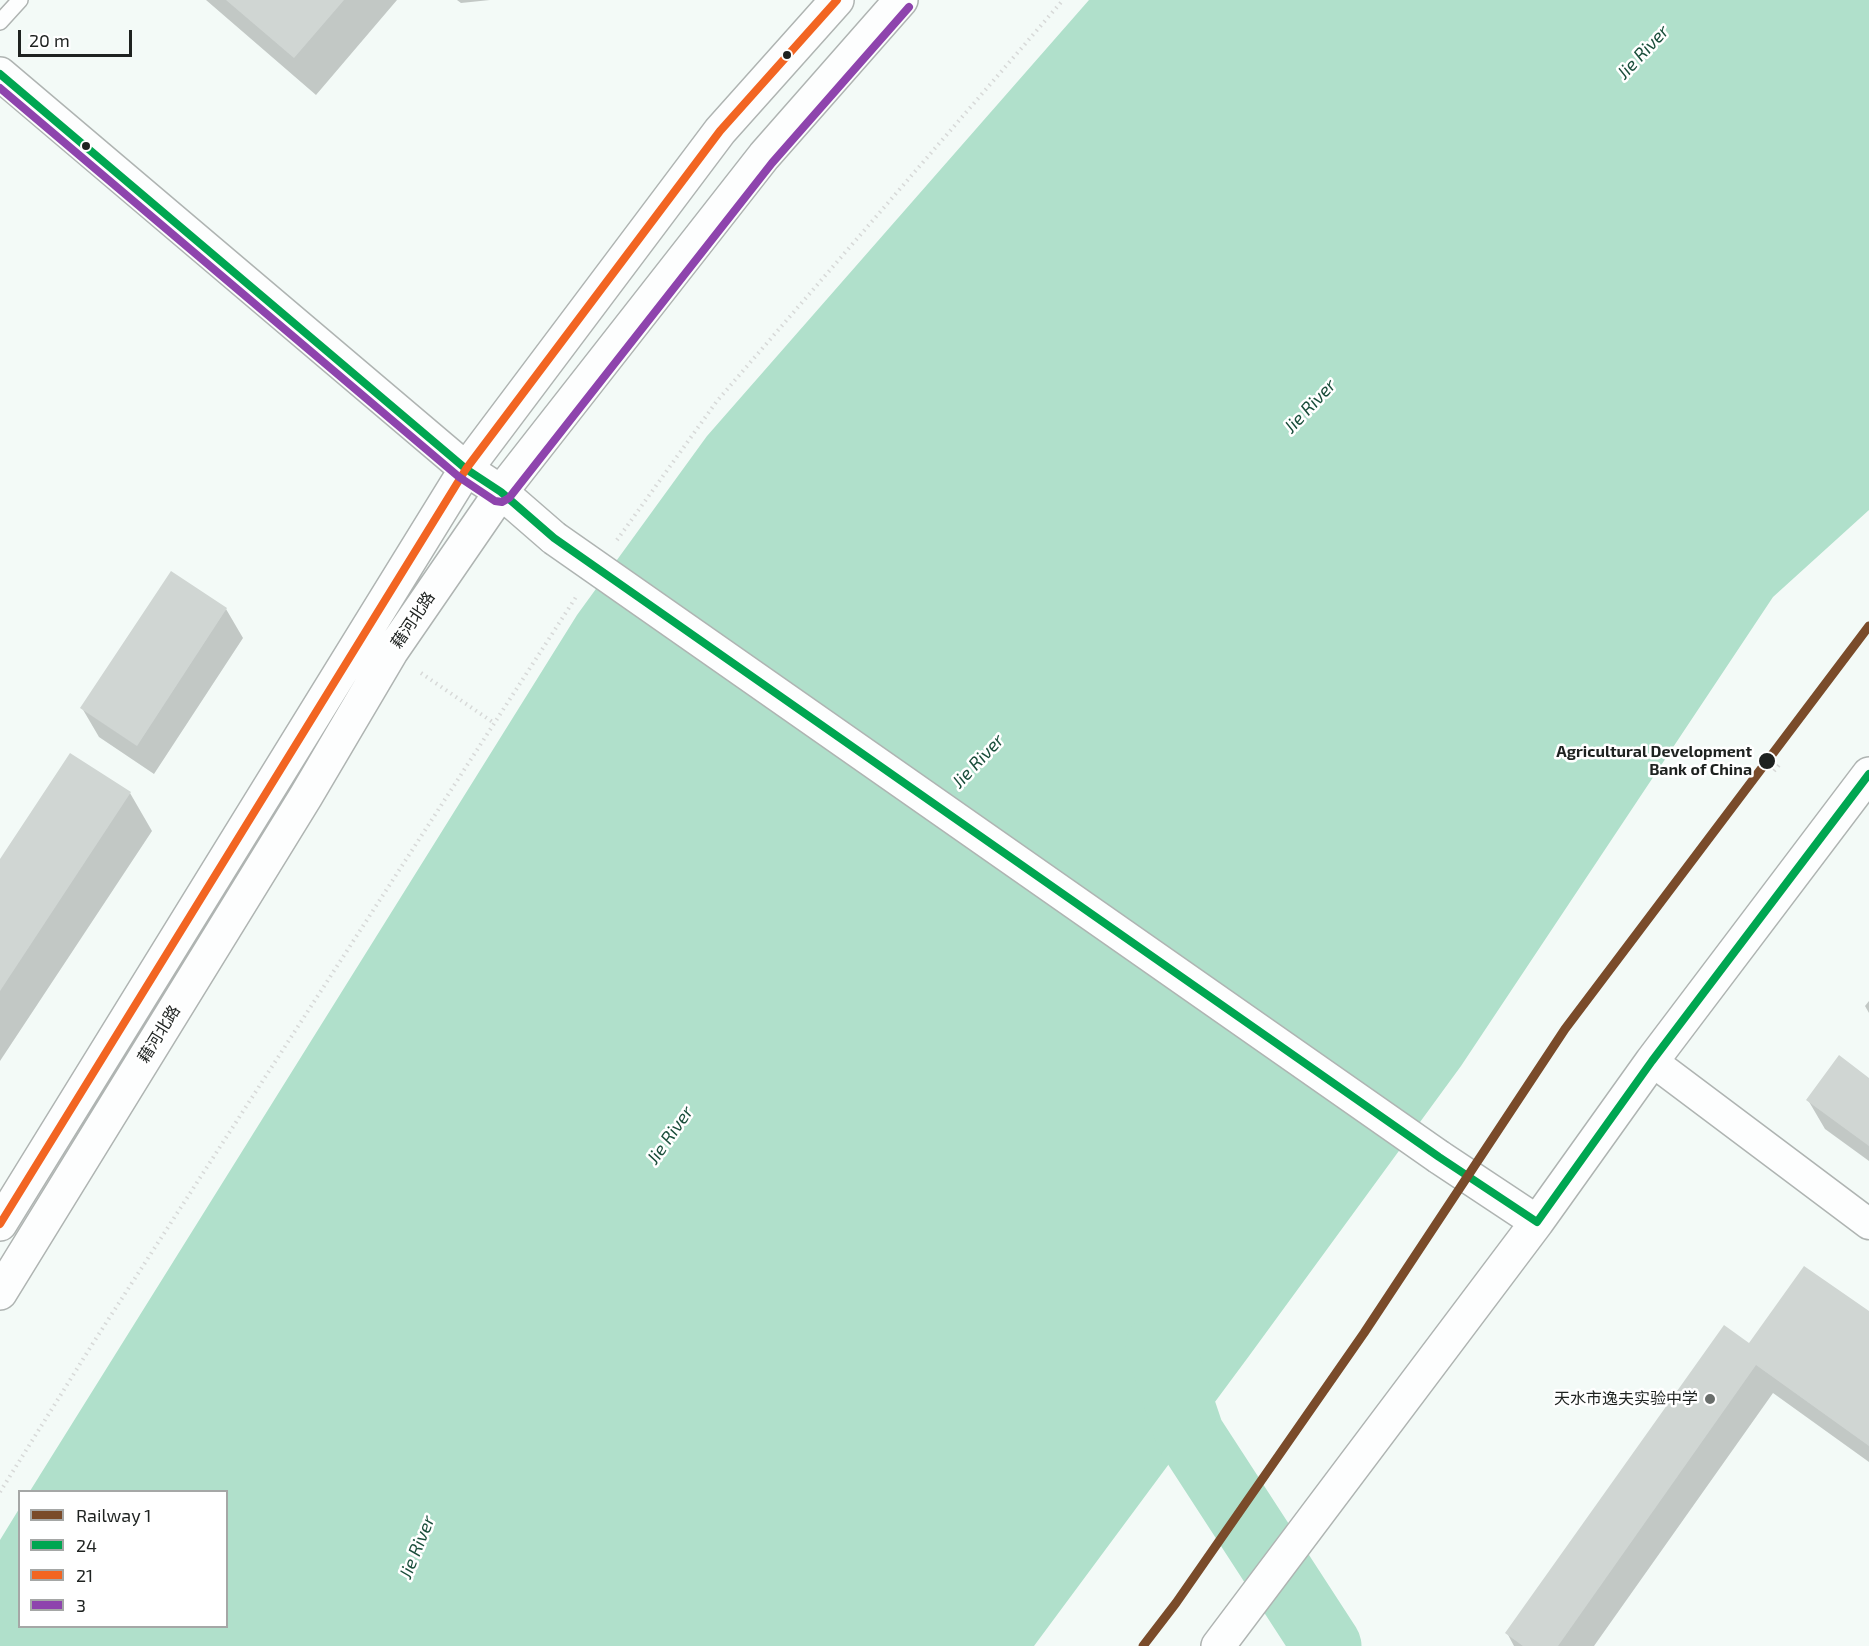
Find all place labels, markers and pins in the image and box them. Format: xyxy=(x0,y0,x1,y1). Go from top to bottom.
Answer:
unlabelled marker xyxy=(781,49,793,61)
unlabelled marker xyxy=(80,140,92,152)
place label: Agricultural Development Bank of China xyxy=(1556,742,1752,780)
marker: Agricultural Development Bank of China xyxy=(1757,751,1777,771)
place label: 天水市逸夫实验中学 xyxy=(1554,1389,1698,1409)
marker: 天水市逸夫实验中学 xyxy=(1703,1392,1717,1406)

